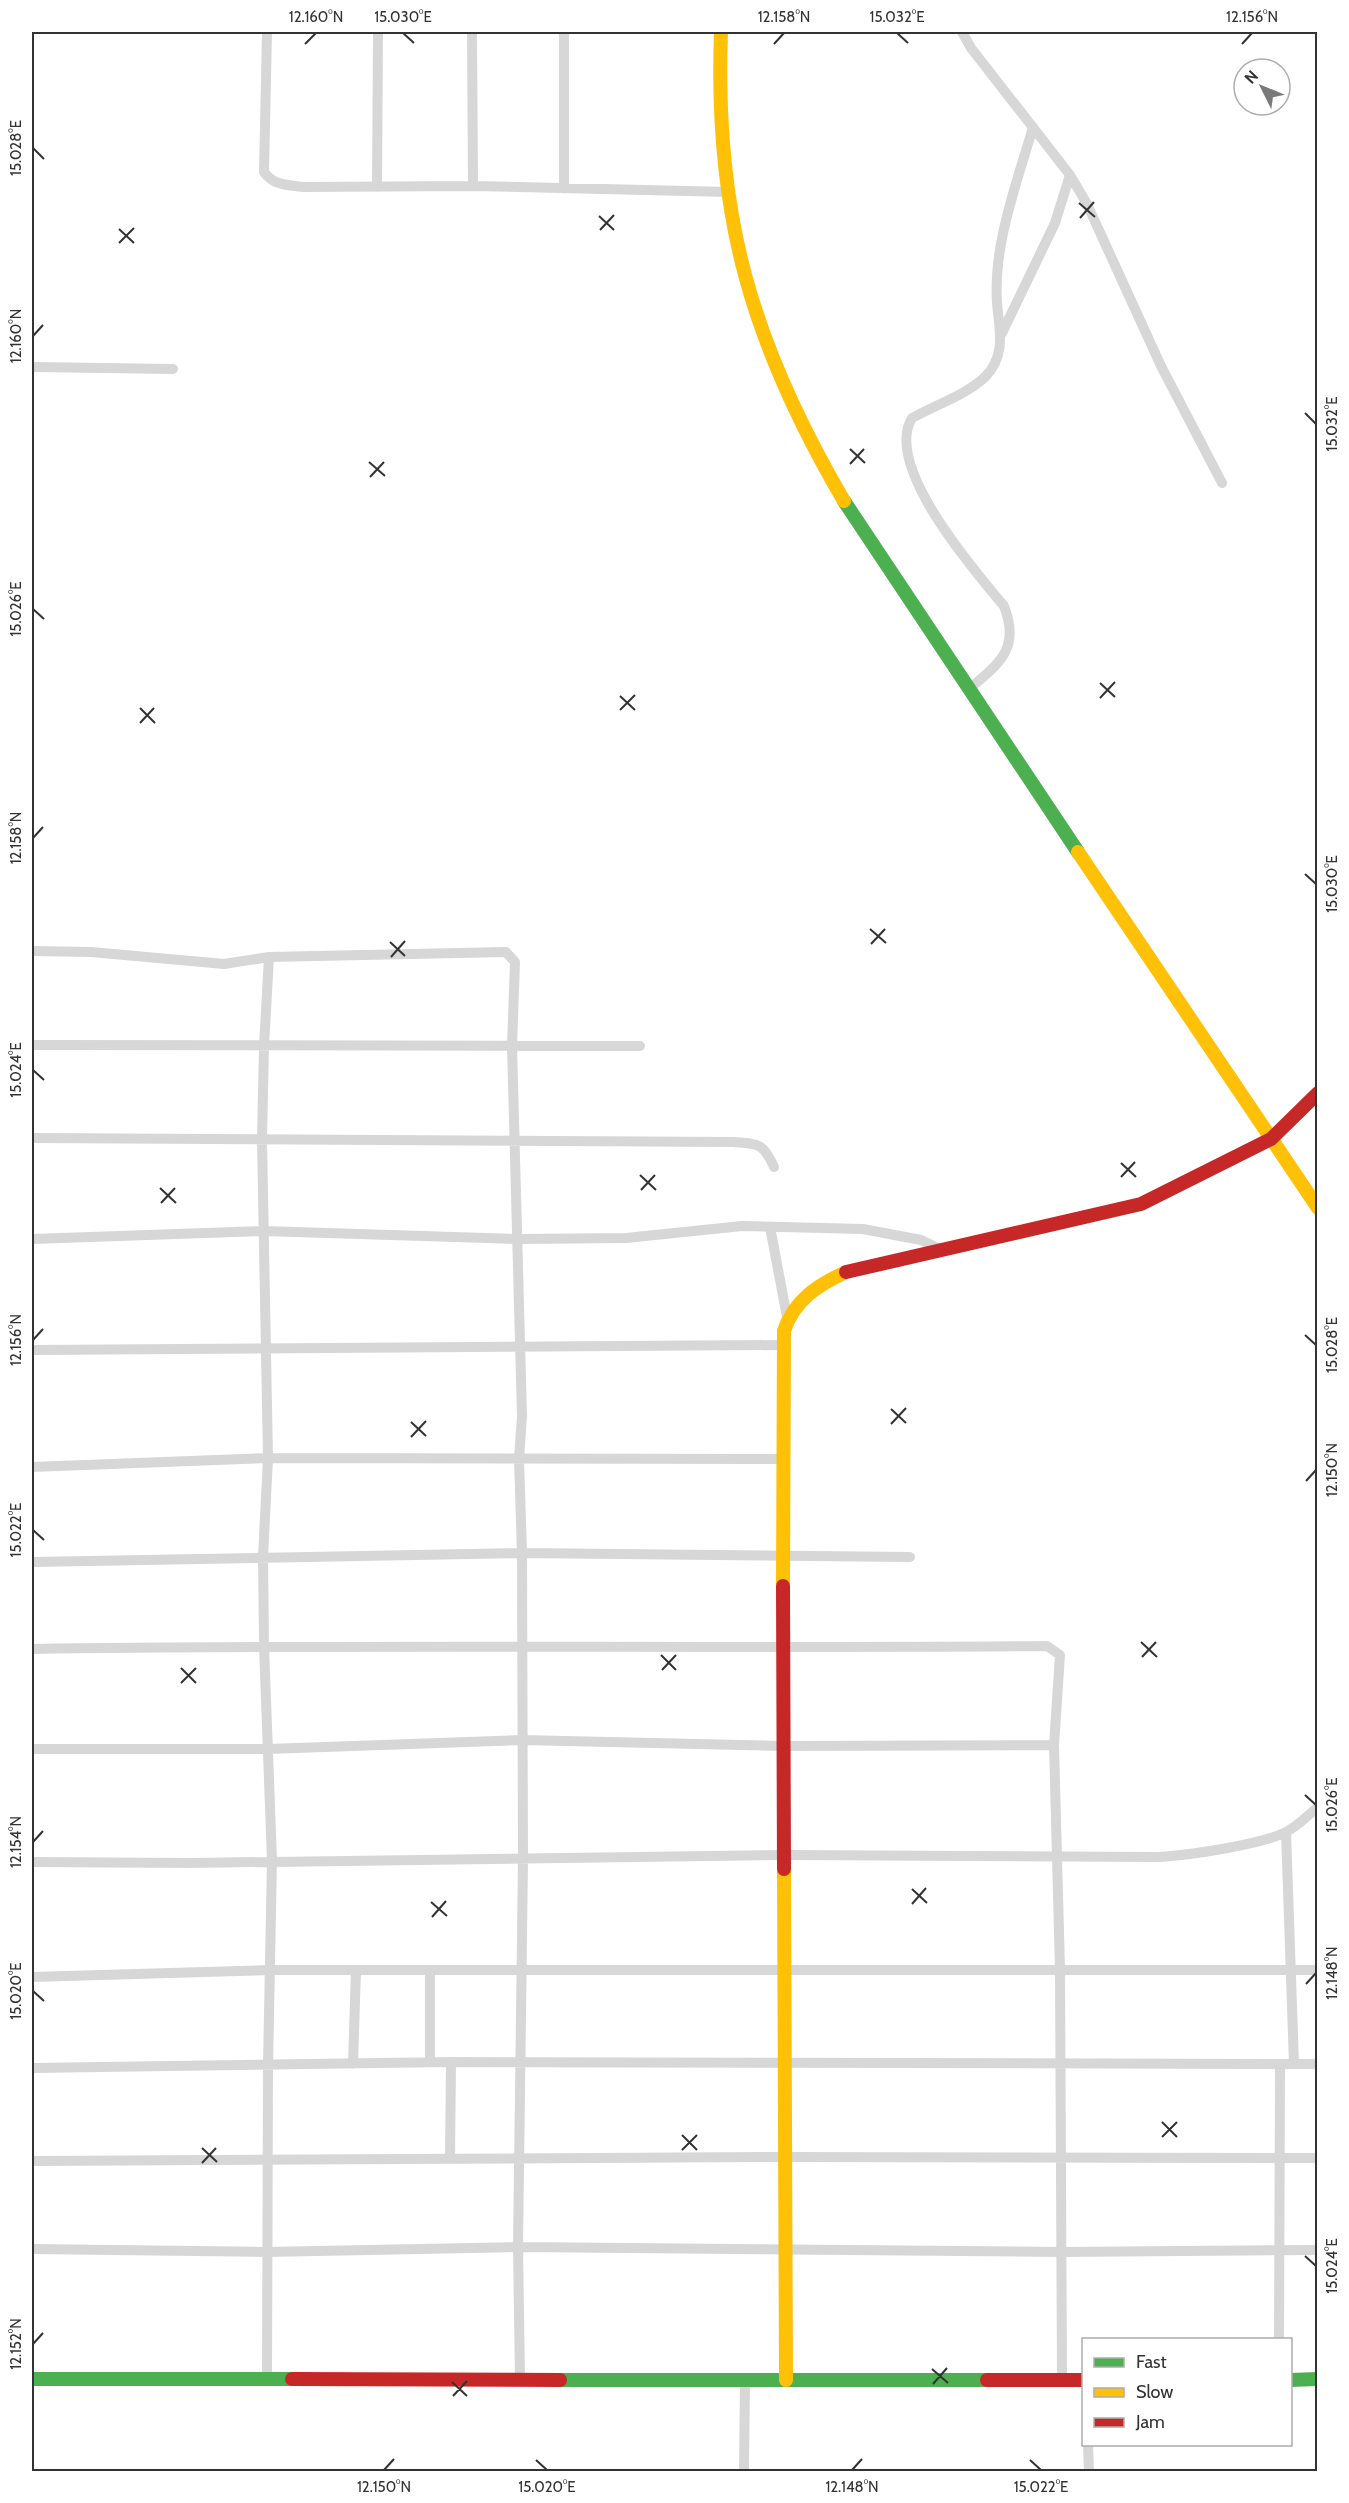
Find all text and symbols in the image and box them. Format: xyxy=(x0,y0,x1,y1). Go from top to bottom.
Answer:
text: 12.160°N xyxy=(289,8,343,26)
text: 15.030°E xyxy=(374,8,432,26)
text: 12.158°N xyxy=(758,8,810,26)
text: 15.032°E xyxy=(870,8,925,26)
text: 12.156°N xyxy=(1226,8,1278,26)
north arrow xyxy=(1232,57,1292,117)
text: N xyxy=(1241,66,1262,88)
text: 15.028°E xyxy=(7,120,25,176)
text: 12.160°N xyxy=(7,309,25,363)
text: 15.032°E xyxy=(1323,397,1341,452)
text: 15.026°E xyxy=(7,581,25,637)
text: 12.158°N xyxy=(7,812,25,864)
text: 15.030°E xyxy=(1323,855,1341,913)
text: 15.024°E xyxy=(7,1042,25,1098)
text: 12.156°N xyxy=(7,1314,25,1366)
text: 15.028°E xyxy=(1323,1317,1341,1373)
text: 12.150°N xyxy=(1323,1443,1341,1497)
text: 15.022°E xyxy=(7,1503,25,1557)
text: 15.026°E xyxy=(1323,1777,1341,1833)
text: 12.154°N xyxy=(7,1816,25,1868)
text: 12.148°N xyxy=(1323,1946,1341,2000)
text: 15.020°E xyxy=(7,1962,25,2020)
text: 15.024°E xyxy=(1323,2238,1341,2294)
text: 12.152°N xyxy=(7,2318,25,2370)
legend xyxy=(1082,2338,1292,2446)
text: Fast xyxy=(1136,2351,1167,2373)
text: Slow xyxy=(1136,2381,1173,2403)
text: Jam xyxy=(1135,2411,1165,2433)
text: 12.150°N xyxy=(357,2478,411,2496)
text: 15.020°E xyxy=(518,2478,576,2496)
text: 12.148°N xyxy=(825,2478,879,2496)
text: 15.022°E xyxy=(1014,2478,1068,2496)

